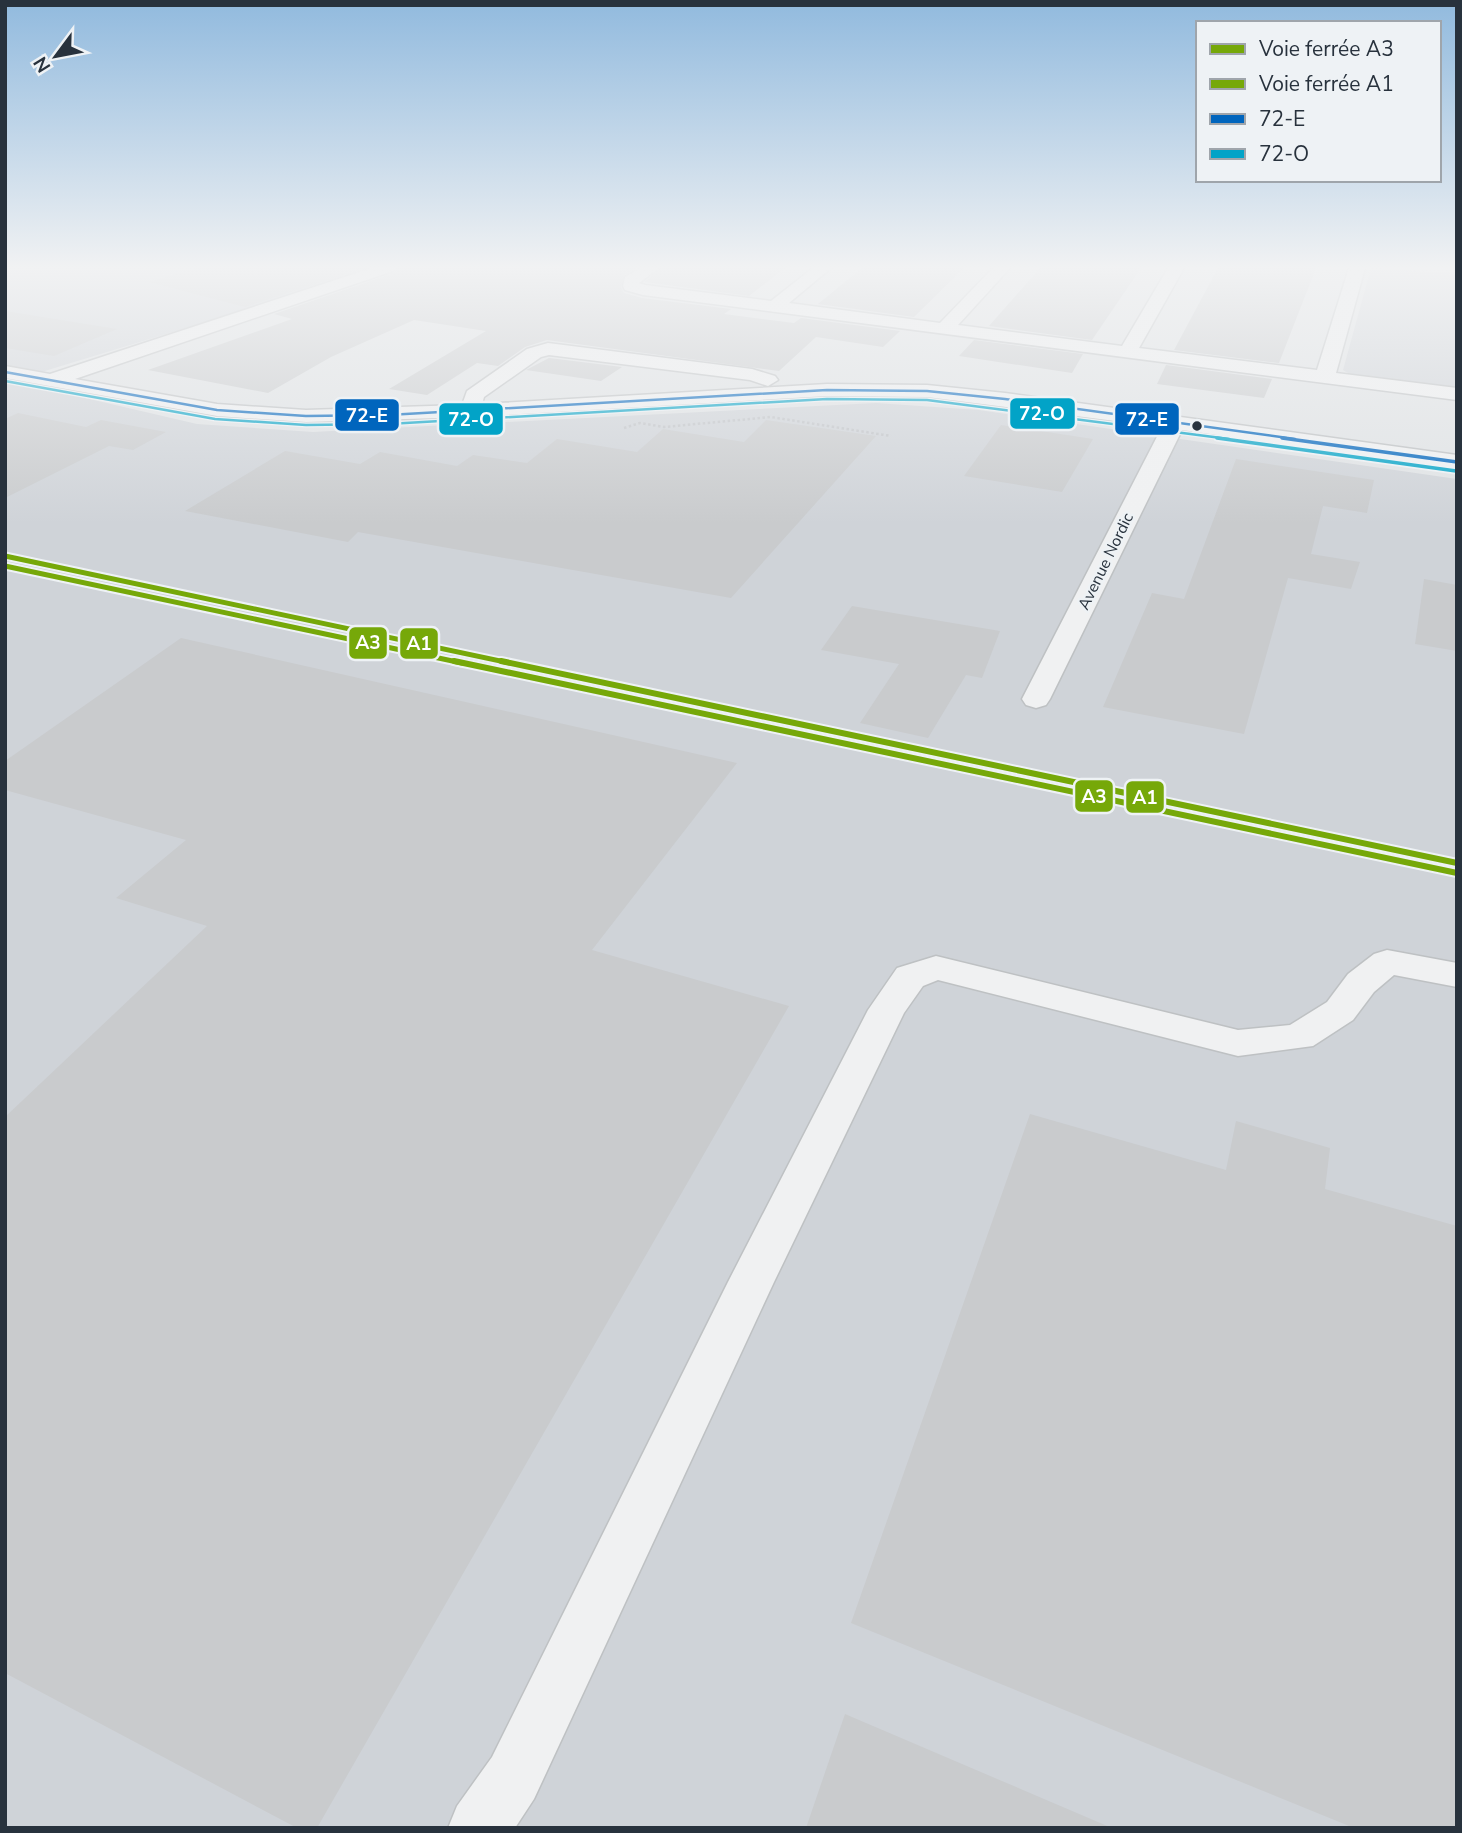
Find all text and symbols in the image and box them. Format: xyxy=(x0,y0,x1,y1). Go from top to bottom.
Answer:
north arrow xyxy=(21,21,91,91)
legend xyxy=(1196,21,1441,182)
text: Voie ferrée A3 xyxy=(1258,35,1394,63)
text: N xyxy=(28,52,57,77)
text: Voie ferrée A1 xyxy=(1258,70,1394,98)
text: 72-E xyxy=(1259,105,1305,133)
text: 72-O xyxy=(1259,140,1309,168)
line badge: 72-O xyxy=(1009,397,1076,430)
line badge: 72-E xyxy=(334,398,400,432)
text: 72-O xyxy=(1019,401,1065,427)
line badge: 72-O xyxy=(438,402,504,436)
line badge: 72-E xyxy=(1114,402,1180,436)
text: 72-E xyxy=(346,403,388,429)
text: 72-O xyxy=(448,407,494,433)
text: 72-E xyxy=(1126,407,1168,433)
unlabelled marker xyxy=(1190,419,1204,433)
street label: Avenue Nordic xyxy=(1073,509,1139,614)
line badge: A3 xyxy=(348,626,388,660)
line badge: A1 xyxy=(399,627,439,660)
text: A3 xyxy=(355,630,381,656)
text: A1 xyxy=(406,631,432,657)
line badge: A3 xyxy=(1074,779,1114,813)
line badge: A1 xyxy=(1125,780,1165,814)
text: A3 xyxy=(1081,784,1107,810)
text: A1 xyxy=(1132,785,1158,811)

